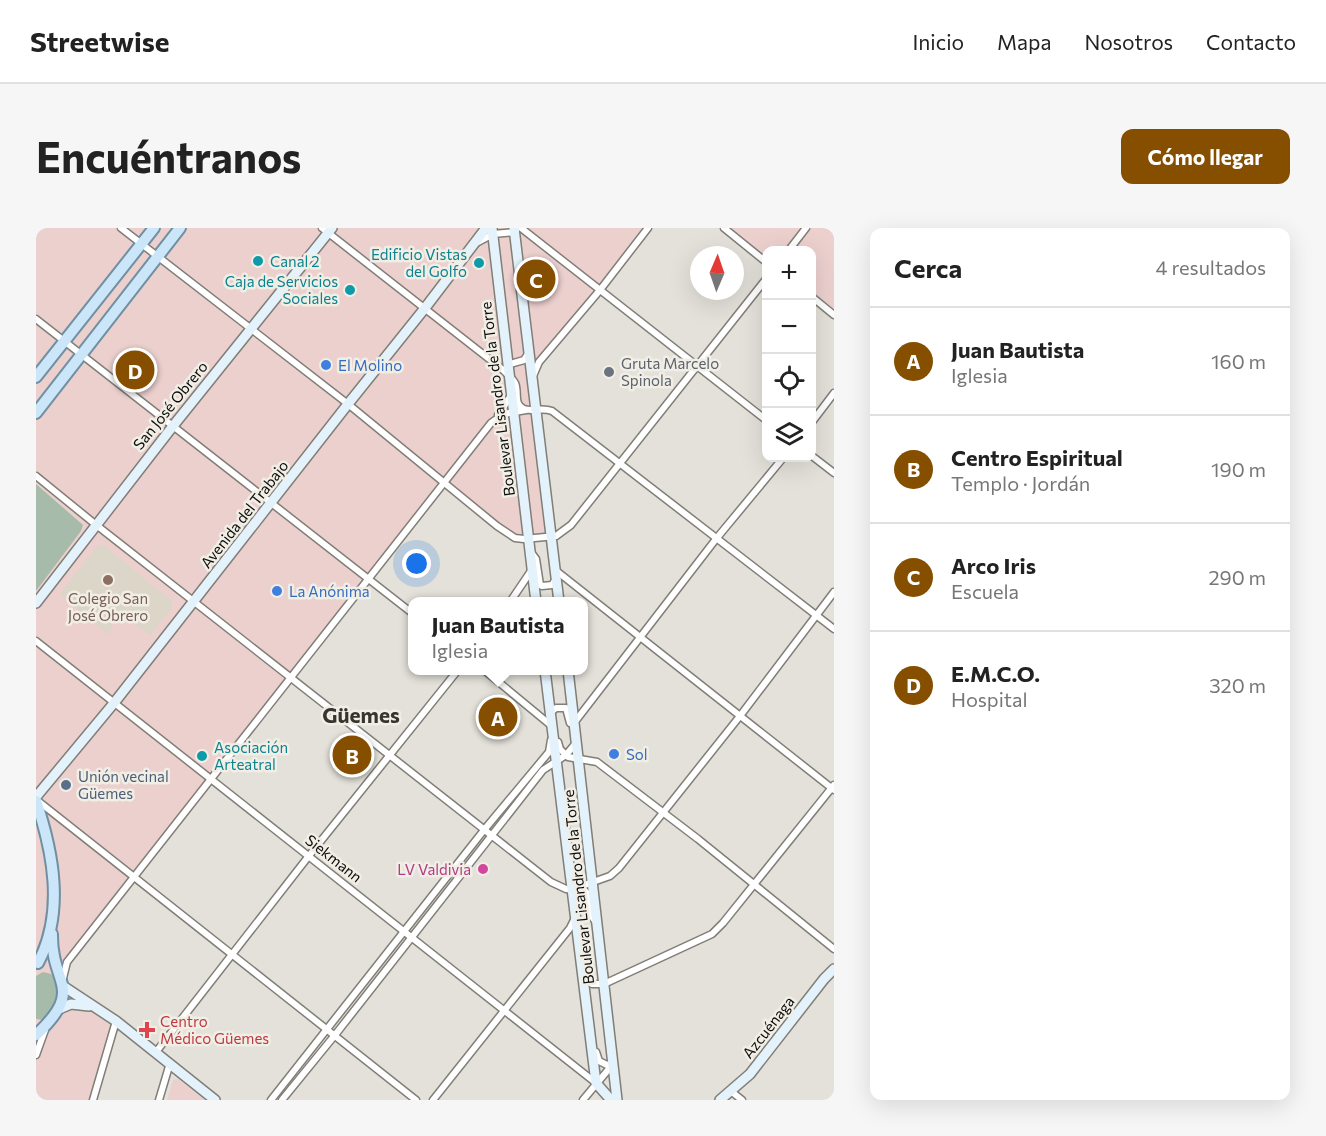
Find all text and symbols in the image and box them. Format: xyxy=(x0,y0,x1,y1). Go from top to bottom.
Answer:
text: Streetwise xyxy=(30,24,170,58)
text: Inicio xyxy=(912,29,964,54)
text: Mapa xyxy=(997,29,1051,54)
text: Nosotros xyxy=(1084,29,1173,54)
text: Contacto xyxy=(1206,29,1296,54)
button: Cómo llegar xyxy=(1121,129,1290,184)
text: Encuéntranos xyxy=(36,130,301,182)
place label: Edificio Vistas del Golfo xyxy=(371,245,467,280)
north arrow xyxy=(690,246,744,300)
map controls xyxy=(762,246,816,462)
button: + xyxy=(762,246,816,300)
place label: Canal 2 xyxy=(270,252,320,270)
text: Cerca xyxy=(894,252,962,283)
marker: Canal 2 xyxy=(251,254,265,268)
text: 4 resultados xyxy=(1156,255,1266,279)
marker: Edificio Vistas del Golfo xyxy=(472,256,486,270)
pin: C xyxy=(516,256,556,302)
place label: Caja de Servicios Sociales xyxy=(225,272,338,307)
marker: Caja de Servicios Sociales xyxy=(343,283,357,297)
button: − xyxy=(762,300,816,354)
street label: Boulevar Lisandro de la Torre xyxy=(476,301,518,497)
text: Juan Bautista xyxy=(951,336,1084,363)
pin: D xyxy=(116,348,154,392)
text: A xyxy=(906,349,921,373)
text: 160 m xyxy=(1211,349,1266,373)
place label: Gruta Marcelo Spinola xyxy=(621,354,719,389)
button: locate xyxy=(762,354,816,408)
place label: El Molino xyxy=(338,356,402,374)
street label: San José Obrero xyxy=(129,357,211,453)
marker: El Molino xyxy=(319,358,333,372)
text: Iglesia xyxy=(951,363,1008,387)
marker: Gruta Marcelo Spinola xyxy=(602,365,616,379)
button: layers xyxy=(762,408,816,462)
text: Centro Espiritual xyxy=(951,444,1123,471)
street label: Avenida del Trabajo xyxy=(196,457,292,571)
text: B xyxy=(907,457,920,481)
text: 190 m xyxy=(1211,457,1266,481)
text: Templo · Jordán xyxy=(951,471,1090,495)
your location xyxy=(402,549,431,578)
text: Arco Iris xyxy=(951,552,1036,579)
text: C xyxy=(907,565,920,589)
text: 290 m xyxy=(1208,565,1266,589)
marker: Colegio San José Obrero xyxy=(101,573,115,587)
text: Escuela xyxy=(951,579,1019,603)
place label: La Anónima xyxy=(289,582,370,600)
marker: La Anónima xyxy=(270,584,284,598)
place label: Colegio San José Obrero xyxy=(68,589,148,624)
popup xyxy=(408,597,588,675)
text: Juan Bautista xyxy=(431,611,565,638)
text: Iglesia xyxy=(431,638,488,662)
text: E.M.C.O. xyxy=(951,660,1040,687)
text: D xyxy=(906,673,921,697)
text: 320 m xyxy=(1209,673,1266,697)
text: Hospital xyxy=(951,687,1028,711)
pin: A xyxy=(478,694,518,740)
district label: Güemes xyxy=(322,702,400,727)
pin: B xyxy=(332,732,372,778)
place label: Asociación Arteatral xyxy=(214,738,288,773)
place label: Sol xyxy=(626,745,648,763)
marker: Sol xyxy=(607,747,621,761)
marker: Asociación Arteatral xyxy=(195,749,209,763)
place label: Unión vecinal Güemes xyxy=(78,767,169,802)
marker: Unión vecinal Güemes xyxy=(59,778,73,792)
street label: Boulevar Lisandro de la Torre xyxy=(559,789,597,985)
street label: Siekmann xyxy=(302,830,366,886)
place label: LV Valdivia xyxy=(397,860,471,878)
marker: LV Valdivia xyxy=(476,862,490,876)
street label: Azcuénaga xyxy=(738,992,798,1062)
place label: Centro Médico Güemes xyxy=(160,1012,269,1047)
marker: Centro Médico Güemes xyxy=(138,1021,156,1039)

